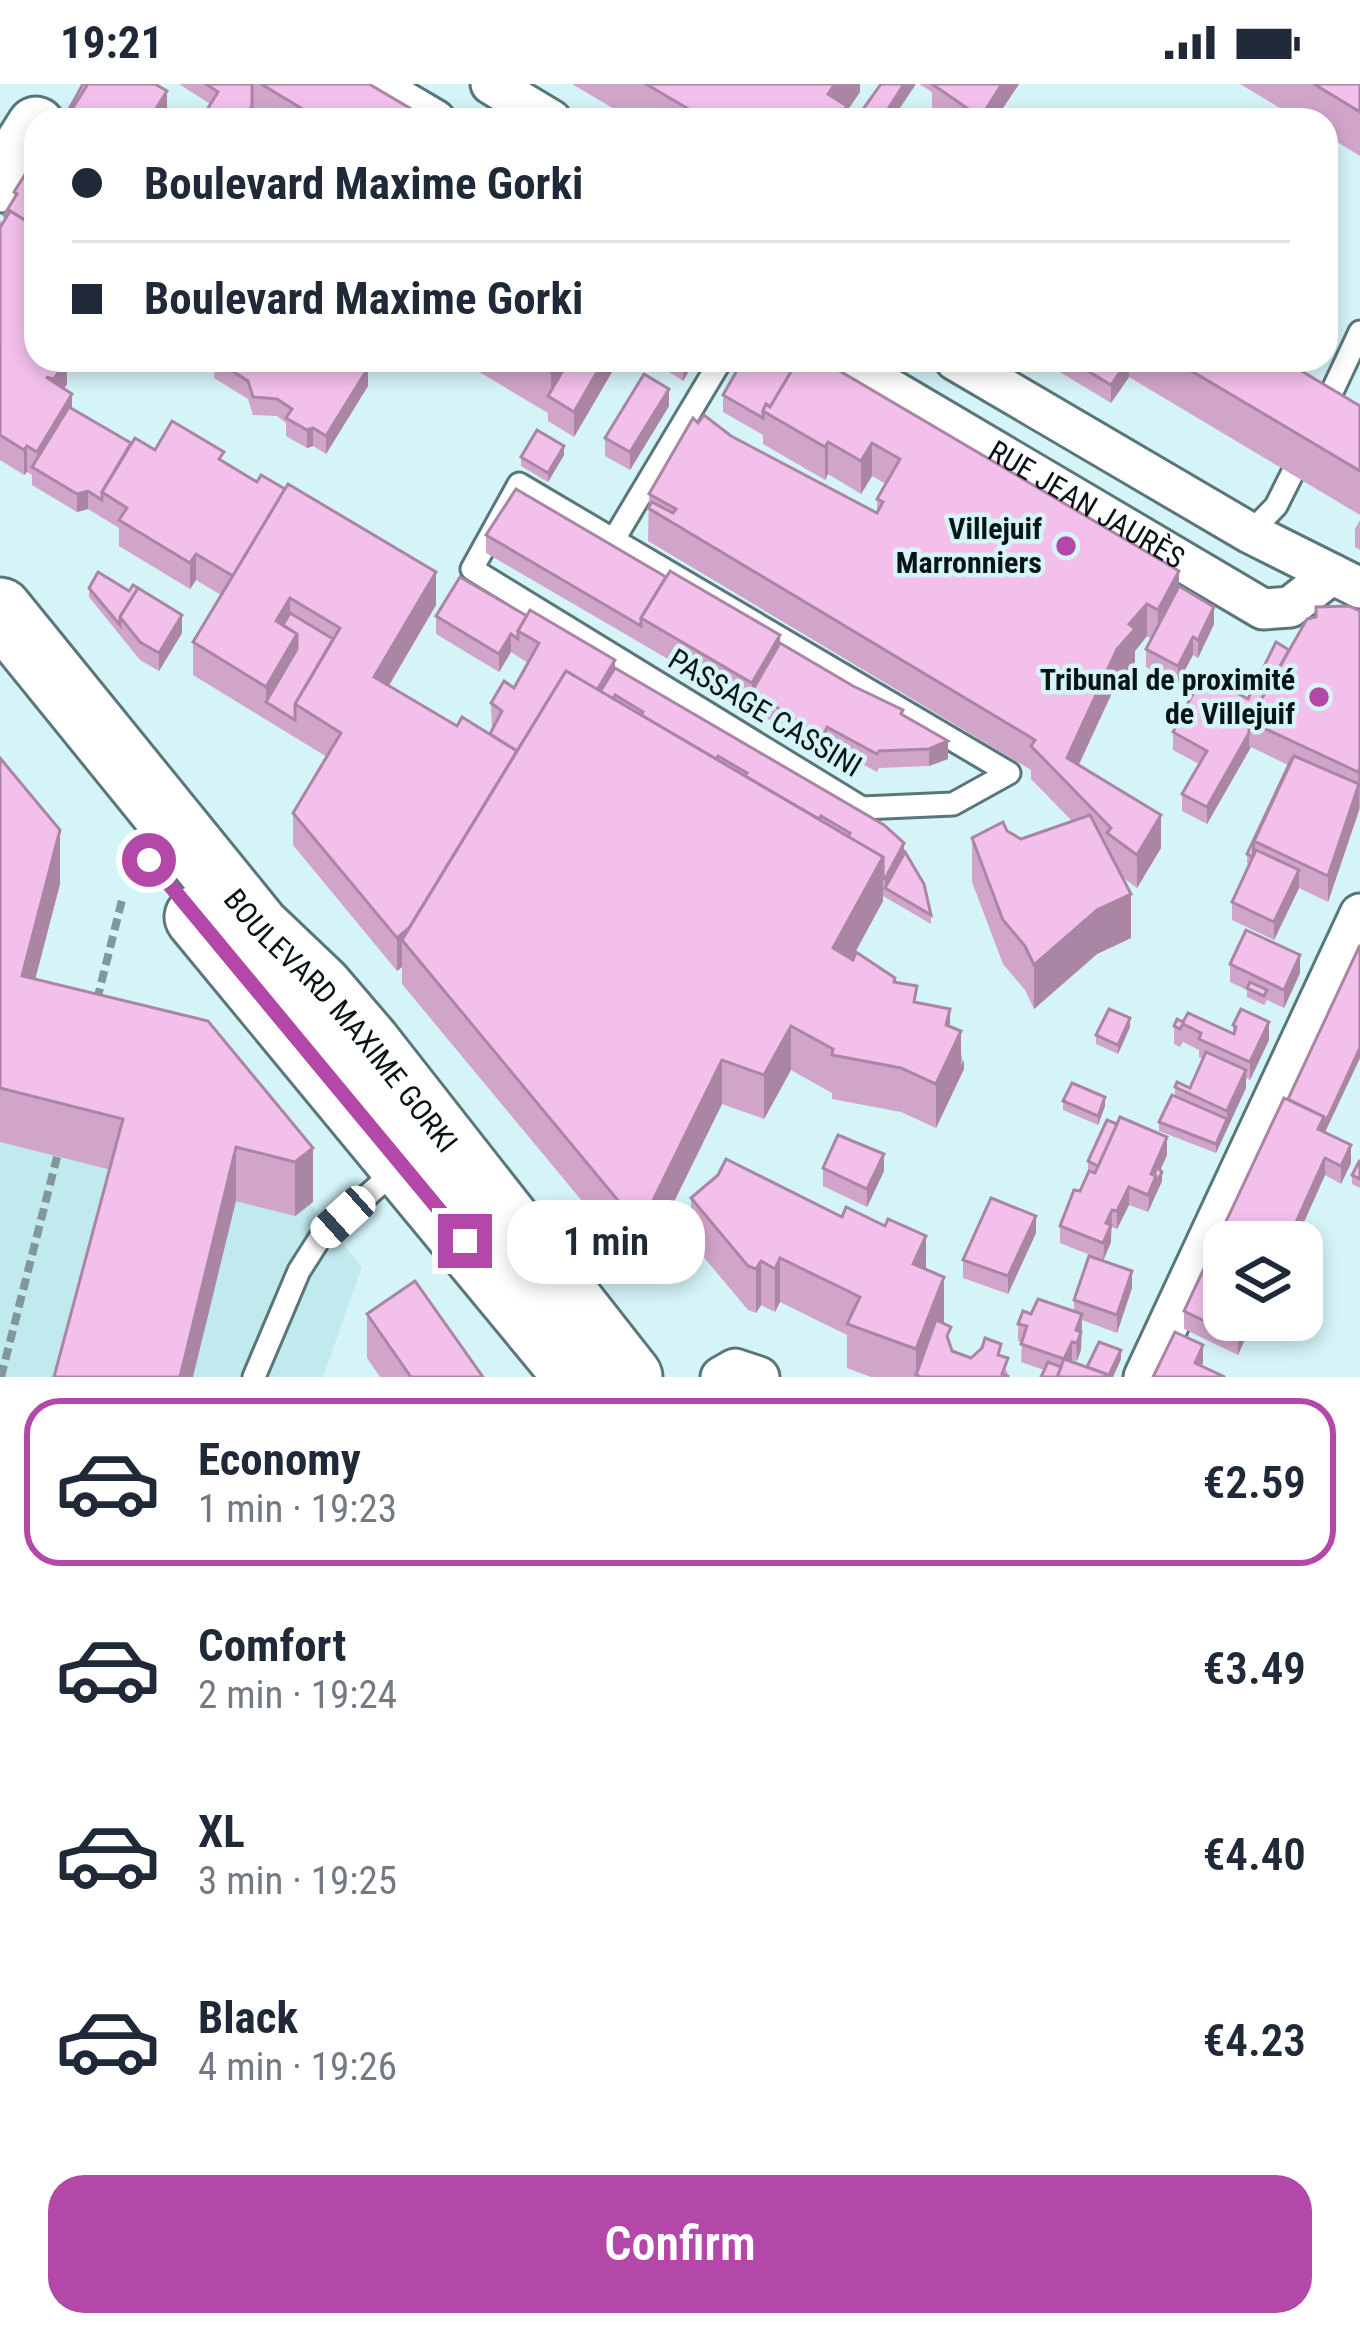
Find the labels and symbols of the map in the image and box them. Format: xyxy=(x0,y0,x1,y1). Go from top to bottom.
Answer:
street label: RUE JEAN JAURÈS xyxy=(982,433,1191,576)
place label: Villejuif Marronniers xyxy=(896,511,1042,580)
marker: Villejuif Marronniers xyxy=(1053,533,1079,559)
street label: PASSAGE CASSINI xyxy=(663,641,868,784)
place label: Tribunal de proximité de Villejuif xyxy=(1040,662,1295,731)
marker: Tribunal de proximité de Villejuif xyxy=(1306,684,1332,710)
route start xyxy=(122,833,176,887)
street label: BOULEVARD MAXIME GORKI xyxy=(217,882,465,1159)
car xyxy=(304,1180,382,1254)
callout: 1 min xyxy=(507,1199,705,1283)
route end xyxy=(438,1214,492,1268)

